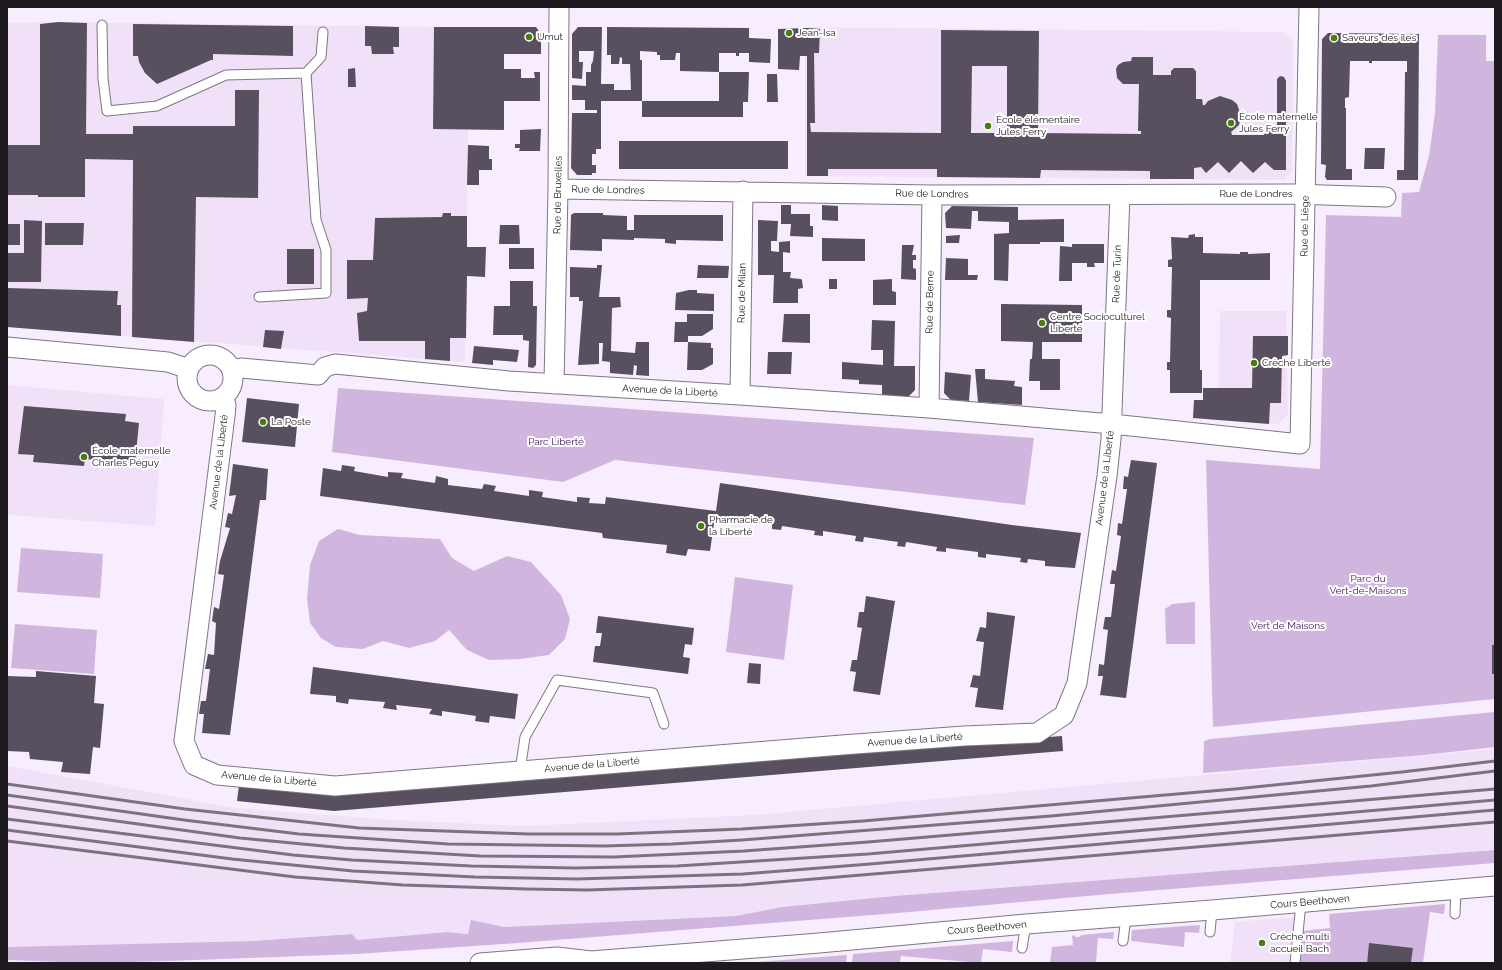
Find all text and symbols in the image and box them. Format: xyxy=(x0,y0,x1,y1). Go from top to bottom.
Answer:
place label: Jean-Isa xyxy=(797,27,836,39)
marker: Jean-Isa xyxy=(784,28,794,38)
place label: Umut xyxy=(537,31,563,43)
marker: Umut xyxy=(524,32,534,42)
place label: Saveurs des îles xyxy=(1342,32,1416,44)
marker: Saveurs des îles xyxy=(1329,33,1339,43)
place label: École maternelle Jules Ferry xyxy=(1239,111,1318,134)
place label: École élémentaire Jules Ferry xyxy=(996,114,1080,138)
marker: École maternelle Jules Ferry xyxy=(1226,118,1236,128)
marker: École élémentaire Jules Ferry xyxy=(983,121,993,131)
street label: Rue de Bruxelles xyxy=(551,156,565,234)
street label: Rue de Londres xyxy=(571,183,645,197)
street label: Rue de Londres xyxy=(895,187,969,201)
street label: Rue de Londres xyxy=(1219,188,1293,200)
street label: Rue de Liège xyxy=(1298,195,1312,257)
street label: Rue de Turin xyxy=(1110,245,1124,303)
street label: Rue de Milan xyxy=(735,263,749,323)
street label: Rue de Berne xyxy=(923,270,937,334)
place label: Centre Socioculturel Liberté xyxy=(1050,311,1145,334)
marker: Centre Socioculturel Liberté xyxy=(1037,318,1047,328)
place label: Crèche Liberté xyxy=(1262,357,1331,369)
marker: Crèche Liberté xyxy=(1249,358,1259,368)
street label: Avenue de la Liberté xyxy=(622,383,718,399)
street label: Avenue de la Liberté xyxy=(207,414,231,510)
place label: La Poste xyxy=(271,416,311,428)
marker: La Poste xyxy=(258,417,268,427)
street label: Avenue de la Liberté xyxy=(1093,430,1117,526)
park label: Parc Liberté xyxy=(528,436,584,448)
place label: École maternelle Charles Péguy xyxy=(92,445,171,468)
marker: École maternelle Charles Péguy xyxy=(79,452,89,462)
place label: Pharmacie de la Liberté xyxy=(709,514,773,538)
marker: Pharmacie de la Liberté xyxy=(696,521,706,531)
park label: Parc du Vert-de-Maisons xyxy=(1329,573,1407,596)
park label: Vert de Maisons xyxy=(1251,620,1325,632)
street label: Avenue de la Liberté xyxy=(867,731,963,749)
street label: Avenue de la Liberté xyxy=(544,755,640,775)
street label: Avenue de la Liberté xyxy=(221,769,317,789)
street label: Cours Beethoven xyxy=(1270,893,1350,911)
street label: Cours Beethoven xyxy=(947,919,1027,937)
place label: Crèche multi accueil Bach xyxy=(1270,931,1329,954)
marker: Crèche multi accueil Bach xyxy=(1257,938,1267,948)

